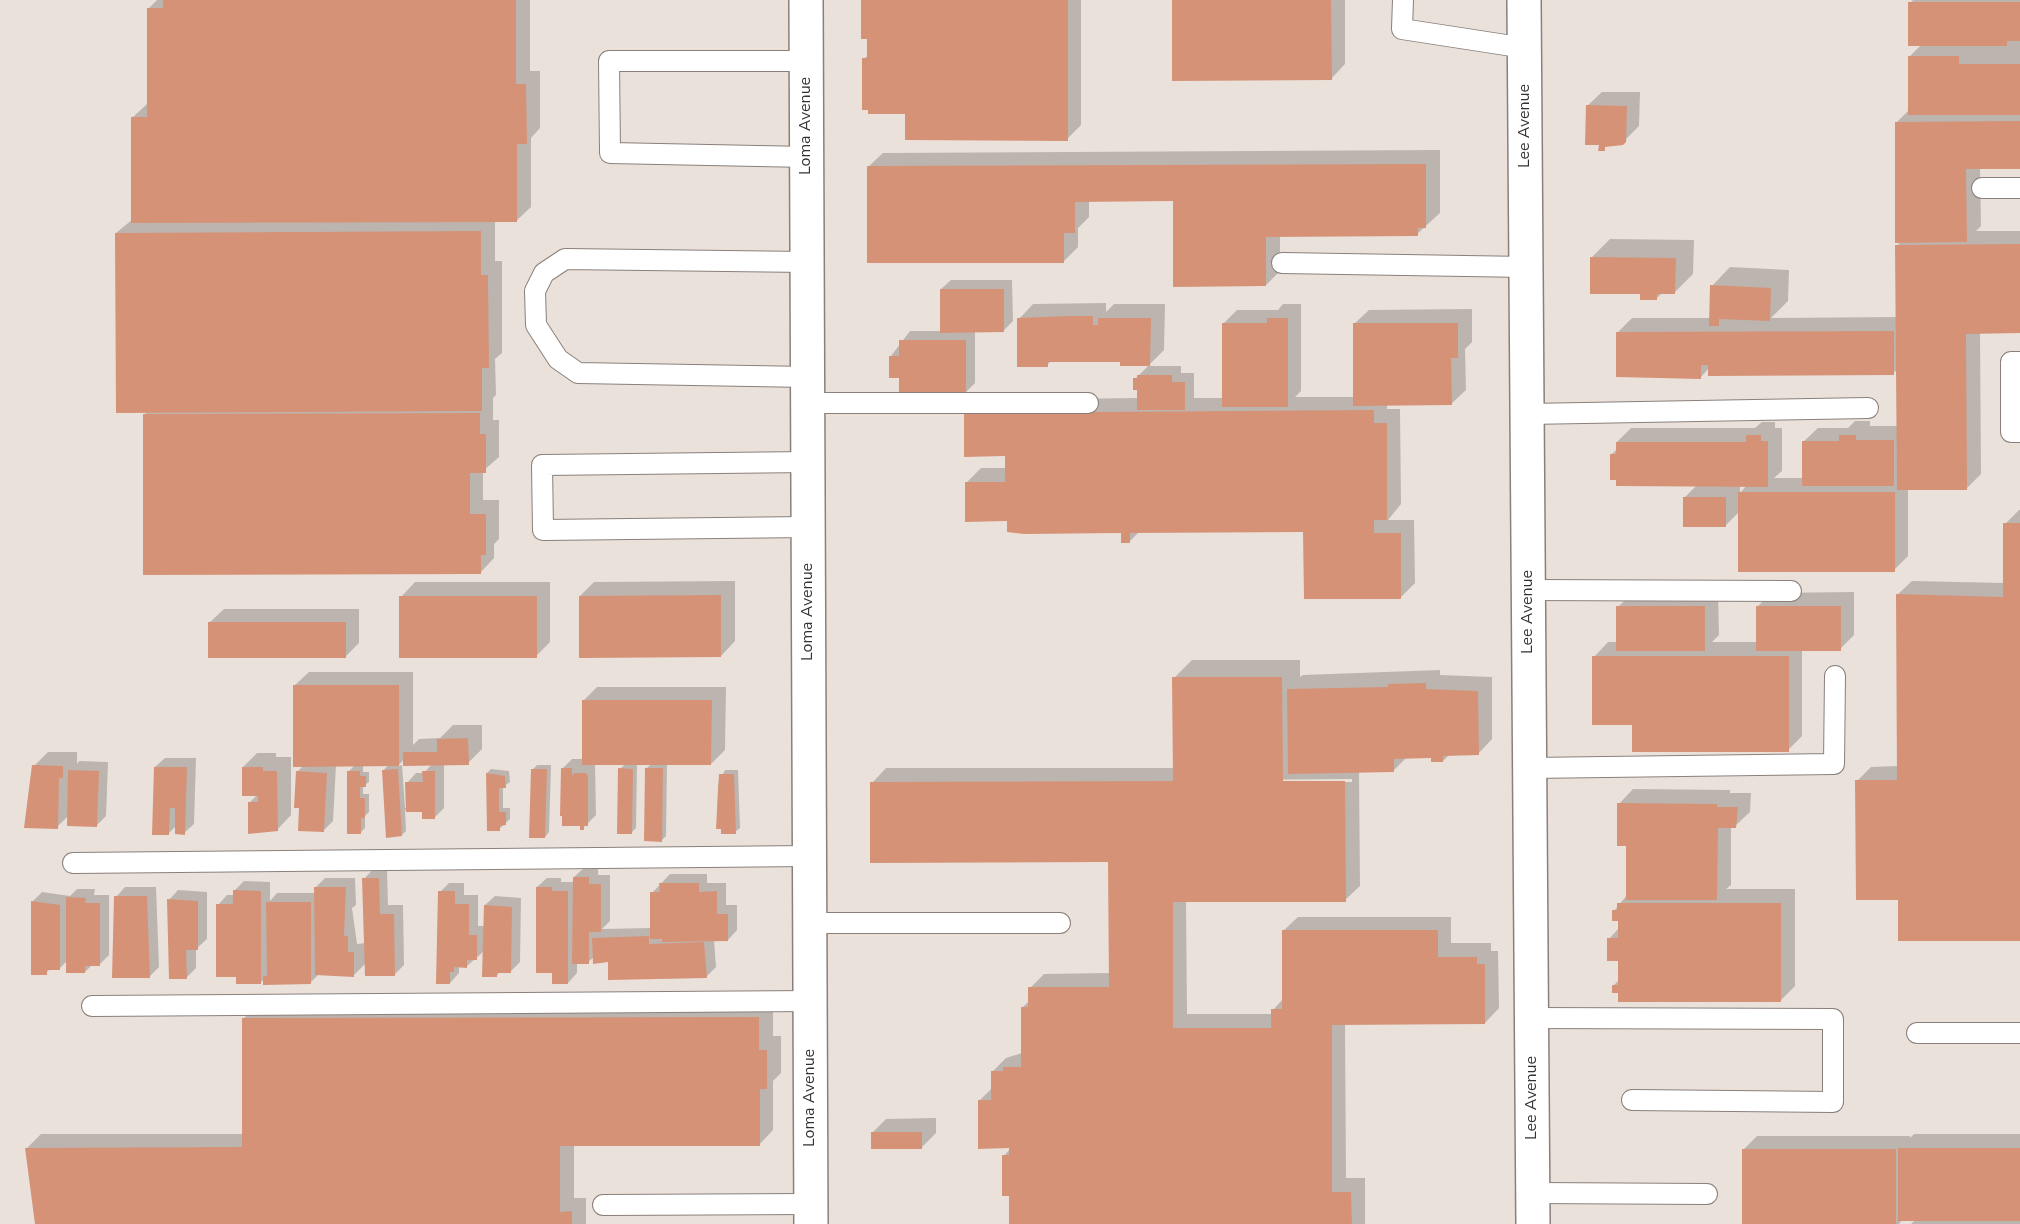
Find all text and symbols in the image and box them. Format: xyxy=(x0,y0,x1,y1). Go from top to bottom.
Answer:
street label: Loma Avenue xyxy=(796,77,816,175)
street label: Lee Avenue xyxy=(1515,84,1535,168)
street label: Loma Avenue xyxy=(798,563,818,661)
street label: Lee Avenue xyxy=(1518,570,1538,654)
street label: Loma Avenue xyxy=(800,1049,820,1147)
street label: Lee Avenue xyxy=(1522,1056,1542,1140)

